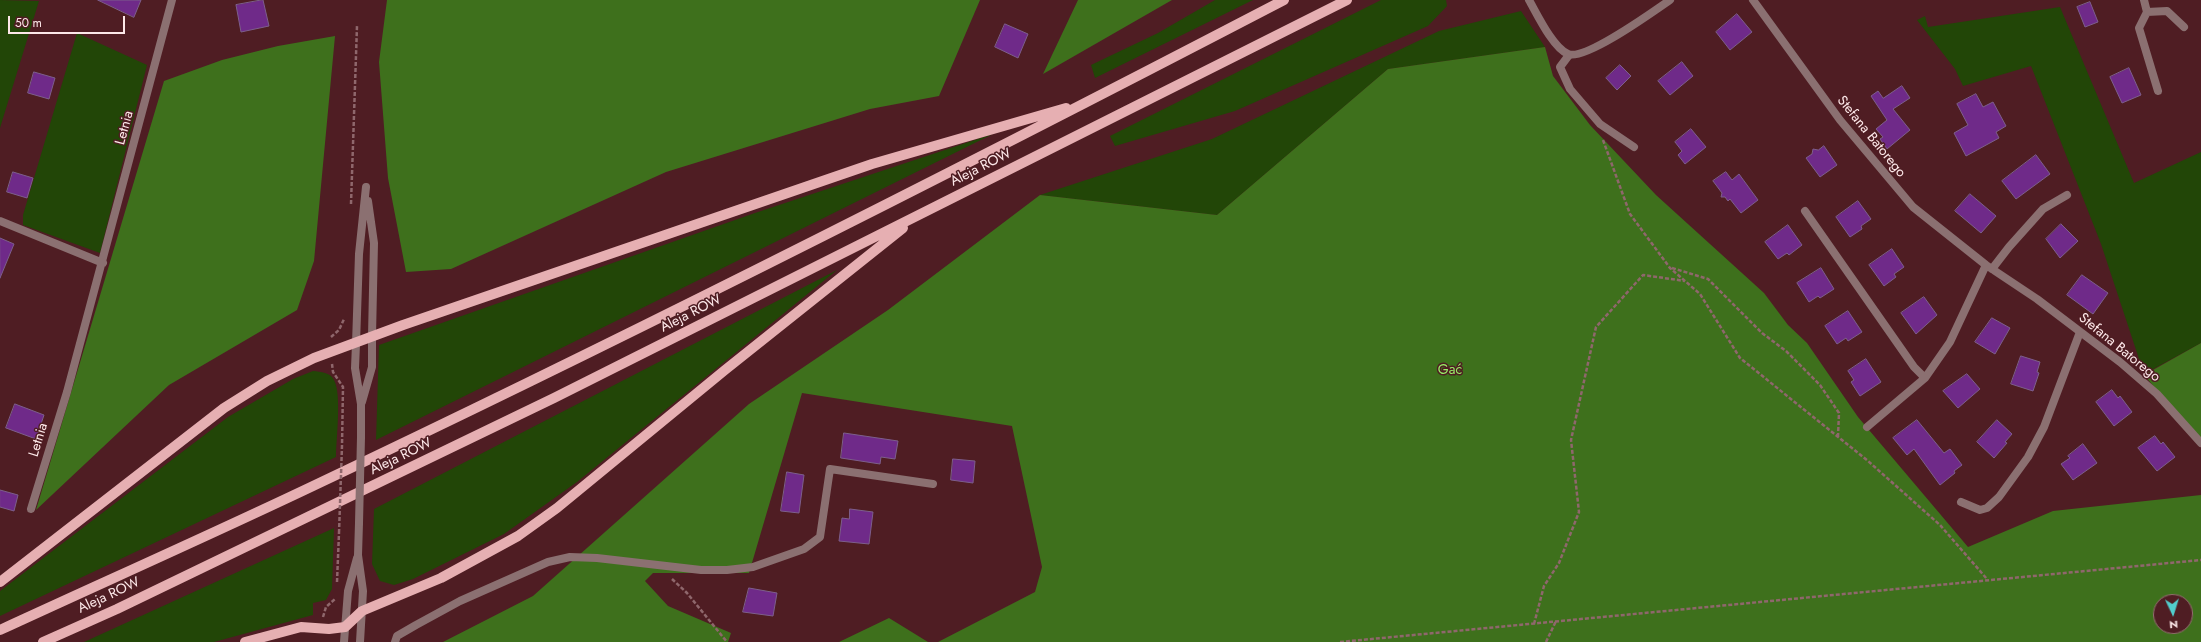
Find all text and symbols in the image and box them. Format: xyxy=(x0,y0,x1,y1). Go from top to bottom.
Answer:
scale bar xyxy=(10,8,127,34)
text: 50 m xyxy=(15,14,42,32)
street label: Stefana Batorego xyxy=(1833,93,1909,181)
street label: Letnia xyxy=(112,109,138,147)
street label: Aleja ROW xyxy=(948,145,1014,191)
street label: Aleja ROW xyxy=(658,291,724,337)
street label: Stefana Batorego xyxy=(2075,310,2163,386)
park label: Gać xyxy=(1438,363,1462,379)
street label: Letnia xyxy=(26,421,52,459)
street label: Aleja ROW xyxy=(367,435,435,479)
street label: Aleja ROW xyxy=(75,574,143,618)
north arrow xyxy=(2153,594,2193,634)
text: N xyxy=(2169,617,2179,633)

